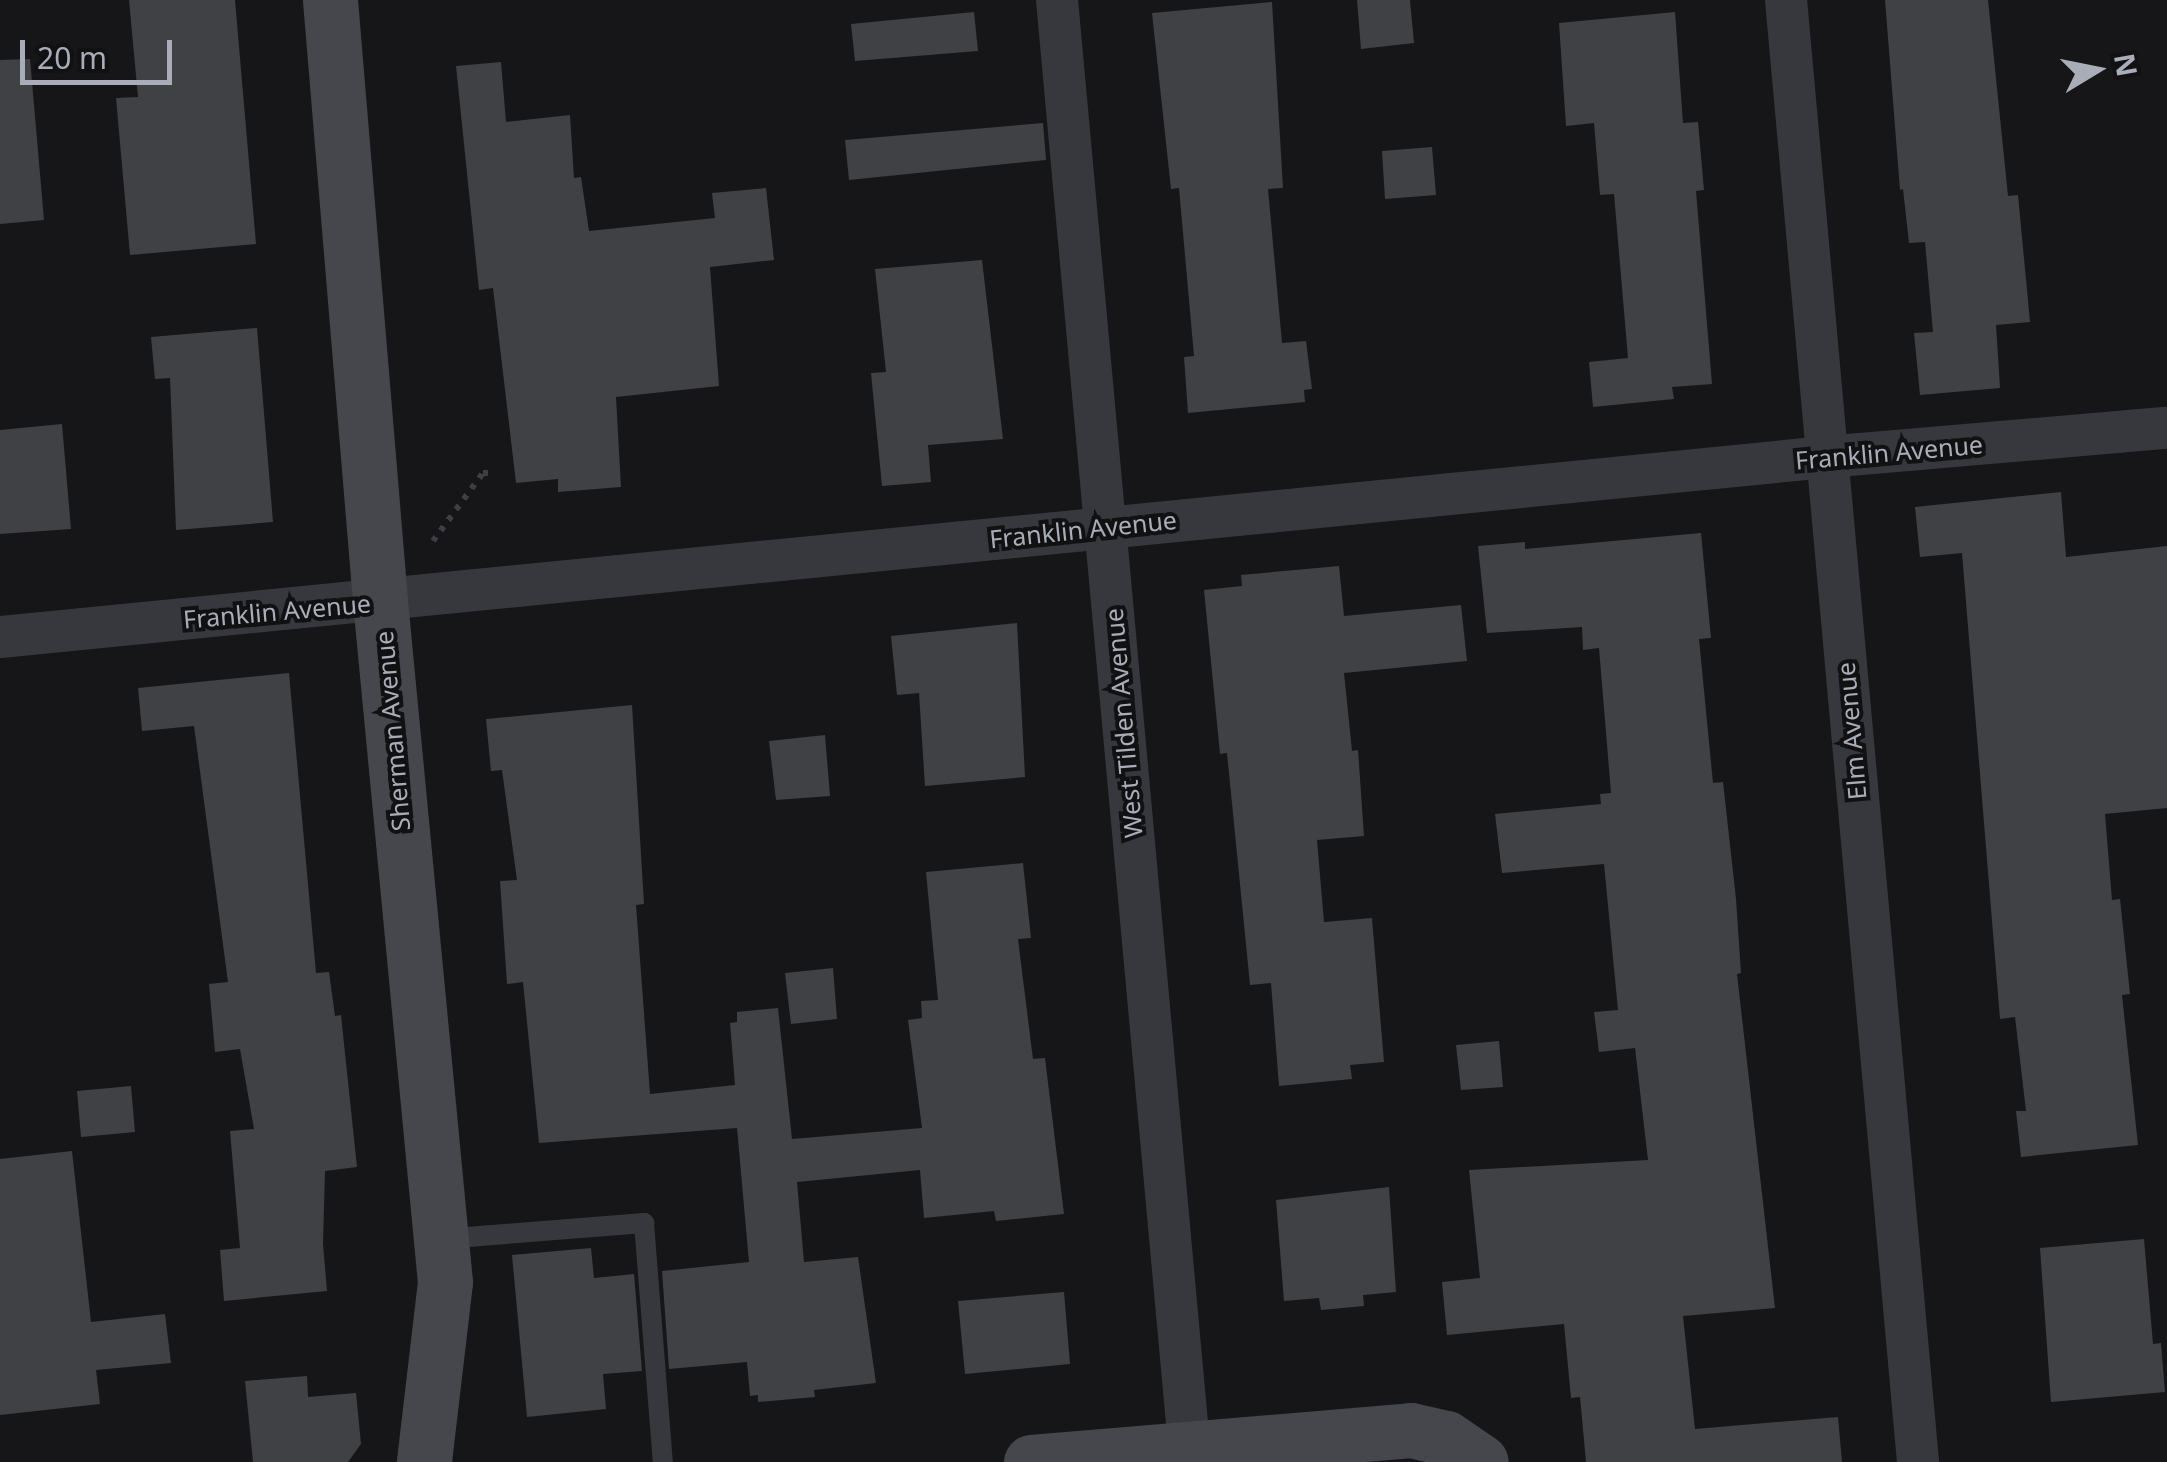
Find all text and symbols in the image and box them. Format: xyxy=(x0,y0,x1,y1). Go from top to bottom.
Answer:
scale bar xyxy=(25,20,178,82)
north arrow xyxy=(2047,20,2147,120)
text: 20 m xyxy=(37,37,107,78)
text: N xyxy=(2106,50,2147,79)
street label: Franklin Avenue xyxy=(1794,429,1984,475)
street label: Franklin Avenue xyxy=(988,504,1178,554)
street label: Franklin Avenue xyxy=(182,588,372,634)
street label: West Tilden Avenue xyxy=(1098,607,1148,839)
street label: Sherman Avenue xyxy=(368,630,416,832)
street label: Elm Avenue xyxy=(1830,661,1872,801)

